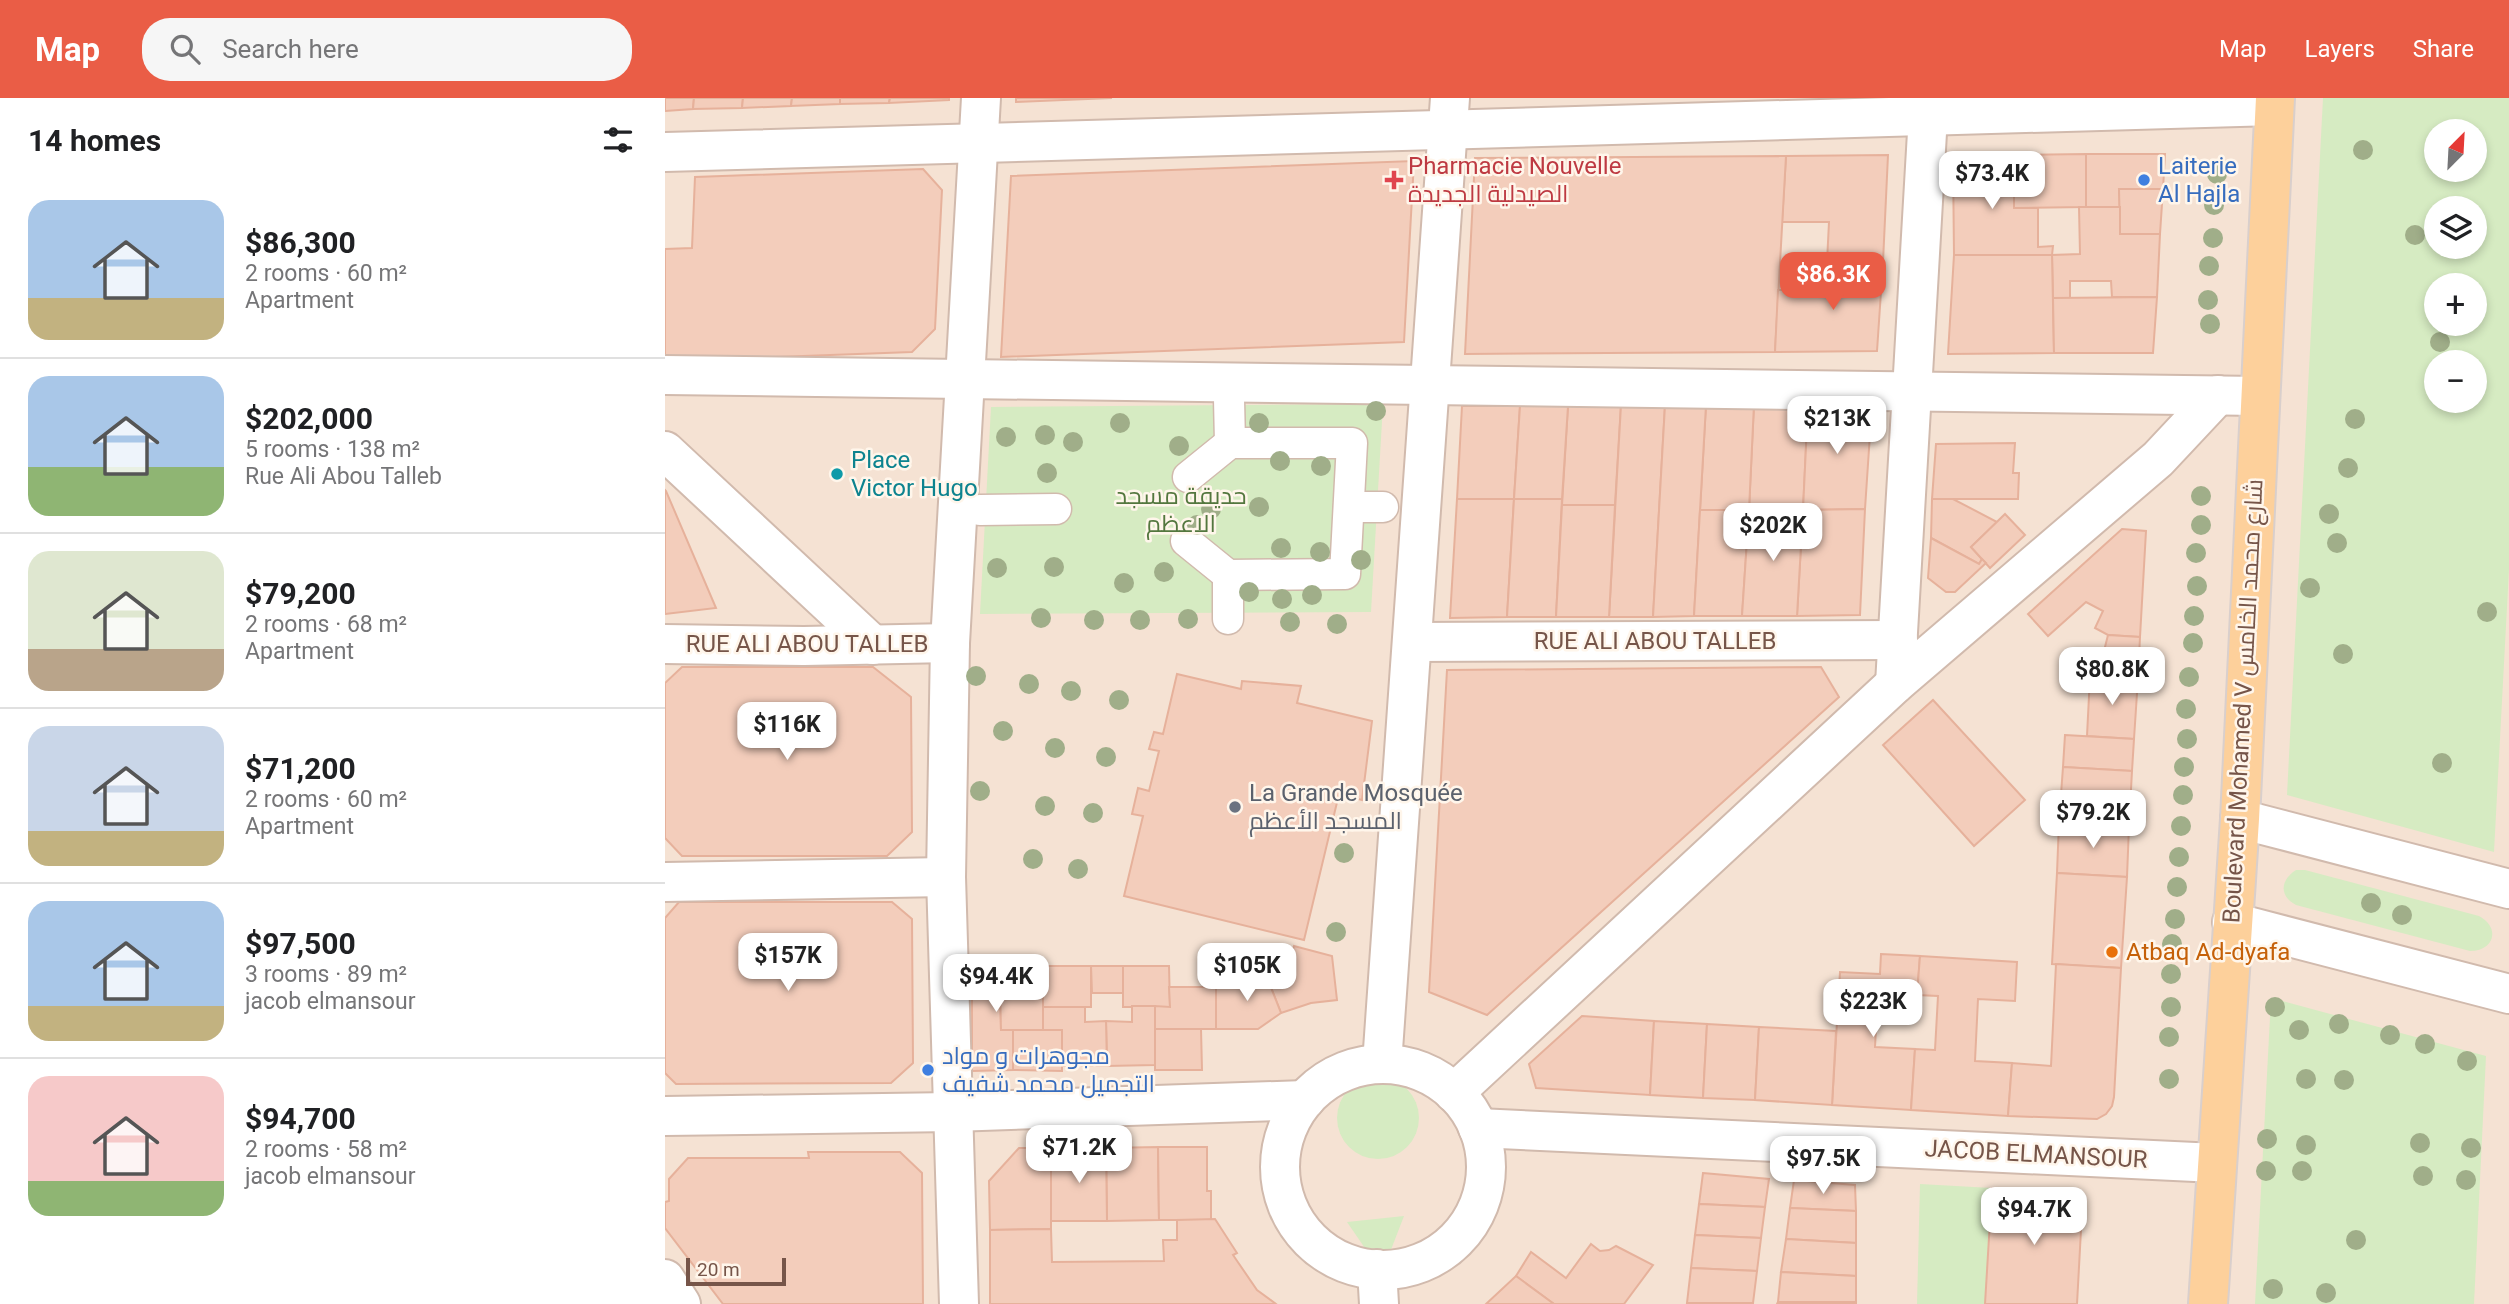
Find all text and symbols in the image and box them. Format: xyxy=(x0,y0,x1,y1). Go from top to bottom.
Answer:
search box xyxy=(142,18,632,81)
text: Map xyxy=(35,30,100,69)
icon: search xyxy=(166,30,204,68)
text: Search here xyxy=(222,34,359,64)
text: Map xyxy=(2219,35,2267,63)
text: Layers xyxy=(2305,35,2375,63)
text: Share xyxy=(2413,35,2474,63)
north arrow xyxy=(2424,119,2487,182)
map controls xyxy=(2424,119,2487,413)
icon: filters xyxy=(599,121,637,159)
text: 14 homes xyxy=(28,123,161,158)
place label: Pharmacie Nouvelle الصيدلية الجديدة xyxy=(1408,152,1621,208)
pin: $73.4K xyxy=(1935,152,2049,211)
place label: Laiterie Al Hajla xyxy=(2158,152,2240,208)
text: $73.4K xyxy=(1955,160,2029,187)
marker: Pharmacie Nouvelle الصيدلية الجديدة xyxy=(1386,172,1402,188)
marker: Laiterie Al Hajla xyxy=(2136,172,2152,188)
button: layers xyxy=(2424,196,2487,259)
text: $86,300 xyxy=(245,225,356,260)
icon: home xyxy=(84,228,168,312)
pin: $86.3K xyxy=(1776,252,1890,312)
text: 2 rooms · 60 m² xyxy=(245,260,407,287)
text: $86.3K xyxy=(1796,261,1870,288)
button: + xyxy=(2424,273,2487,336)
text: Apartment xyxy=(245,287,354,314)
button: − xyxy=(2424,350,2487,413)
pin: $213K xyxy=(1788,396,1886,456)
text: $202,000 xyxy=(245,401,373,436)
icon: home xyxy=(84,404,168,488)
text: $213K xyxy=(1803,405,1871,432)
text: 5 rooms · 138 m² xyxy=(245,436,420,463)
place label: Place Victor Hugo xyxy=(851,446,978,502)
text: Rue Ali Abou Talleb xyxy=(245,463,442,490)
marker: Place Victor Hugo xyxy=(829,466,845,482)
street label: Boulevard Mohamed V شارع محمد الخامس xyxy=(2217,478,2271,924)
park label: حديقة مسجد الاعظم xyxy=(1115,482,1247,540)
pin: $202K xyxy=(1724,504,1822,563)
text: $202K xyxy=(1739,512,1807,539)
text: $79,200 xyxy=(245,576,356,611)
icon: home xyxy=(84,579,168,663)
text: 2 rooms · 68 m² xyxy=(245,611,407,638)
street label: RUE ALI ABOU TALLEB xyxy=(1534,627,1776,655)
street label: RUE ALI ABOU TALLEB xyxy=(686,630,928,658)
text: Apartment xyxy=(245,638,354,665)
pin: $80.8K xyxy=(2055,648,2169,707)
text: $80.8K xyxy=(2075,656,2149,683)
pin: $116K xyxy=(738,702,836,762)
text: $116K xyxy=(753,711,821,738)
text: $71,200 xyxy=(245,751,356,786)
icon: home xyxy=(84,754,168,838)
place label: La Grande Mosquée المسجد الأعظم xyxy=(1249,779,1463,837)
text: 2 rooms · 60 m² xyxy=(245,786,407,813)
pin: $79.2K xyxy=(2036,790,2150,850)
marker: La Grande Mosquée المسجد الأعظم xyxy=(1227,799,1243,815)
text: $79.2K xyxy=(2056,799,2130,826)
text: Apartment xyxy=(245,813,354,840)
text: $97,500 xyxy=(245,926,356,961)
icon: home xyxy=(84,929,168,1013)
pin: $157K xyxy=(739,934,837,993)
place label: Atbaq Ad-dyafa xyxy=(2126,938,2290,966)
text: $157K xyxy=(754,942,822,969)
pin: $105K xyxy=(1198,944,1296,1003)
marker: Atbaq Ad-dyafa xyxy=(2104,944,2120,960)
text: $105K xyxy=(1213,952,1281,979)
pin: $94.4K xyxy=(939,954,1053,1014)
text: 3 rooms · 89 m² xyxy=(245,961,407,988)
text: $94.4K xyxy=(959,963,1033,990)
pin: $223K xyxy=(1824,979,1922,1039)
text: jacob elmansour xyxy=(245,988,415,1015)
text: $223K xyxy=(1839,988,1907,1015)
place label: مجوهرات و مواد التجميل محمد شفيف xyxy=(942,1042,1155,1098)
marker: مجوهرات و مواد التجميل محمد شفيف xyxy=(920,1062,936,1078)
text: $94,700 xyxy=(245,1101,356,1136)
icon: home xyxy=(84,1104,168,1188)
pin: $71.2K xyxy=(1022,1126,1136,1185)
text: $71.2K xyxy=(1042,1134,1116,1161)
street label: JACOB ELMANSOUR xyxy=(1924,1134,2148,1174)
text: 2 rooms · 58 m² xyxy=(245,1136,407,1163)
pin: $97.5K xyxy=(1766,1136,1880,1196)
text: $97.5K xyxy=(1786,1145,1860,1172)
text: jacob elmansour xyxy=(245,1163,415,1190)
pin: $94.7K xyxy=(1977,1188,2091,1247)
text: $94.7K xyxy=(1997,1196,2071,1223)
scale bar xyxy=(686,1255,786,1287)
text: 20 m xyxy=(697,1258,740,1281)

